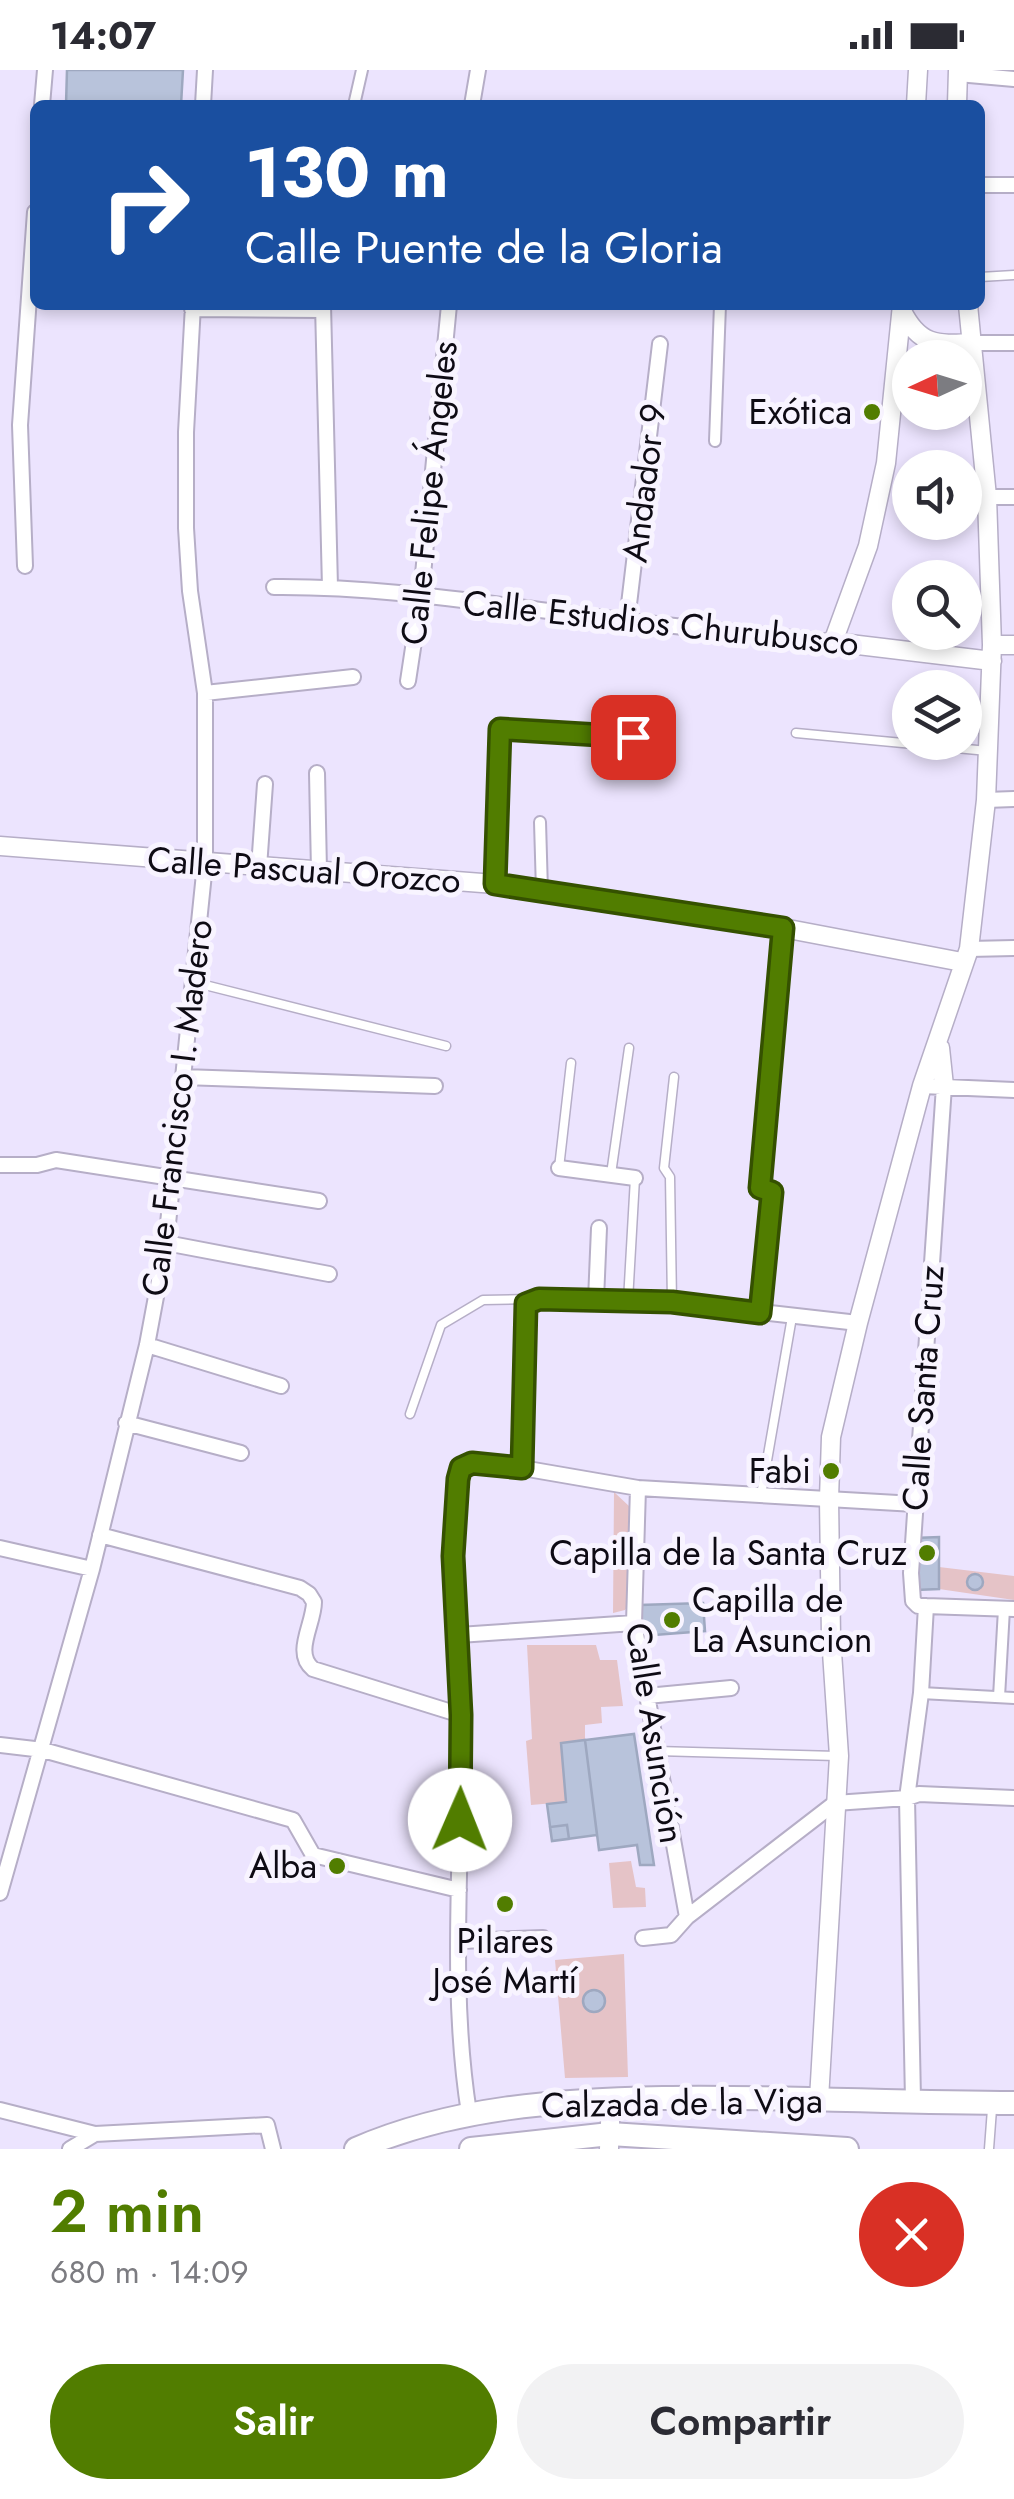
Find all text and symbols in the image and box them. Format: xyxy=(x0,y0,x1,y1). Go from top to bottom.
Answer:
text: 14:07 xyxy=(50,8,156,63)
text: 130 m xyxy=(245,122,449,223)
icon: right xyxy=(80,140,210,270)
text: Calle Puente de la Gloria xyxy=(245,215,723,280)
street label: Calle Felipe Ángeles xyxy=(388,339,470,647)
north arrow xyxy=(892,340,982,430)
map controls xyxy=(892,340,982,760)
place label: Exótica xyxy=(748,387,852,437)
street label: Andador 9 xyxy=(609,401,679,565)
marker: Exótica xyxy=(861,401,883,423)
button: sound xyxy=(892,450,982,540)
button: search xyxy=(892,560,982,650)
street label: Calle Estudios Churubusco xyxy=(461,577,861,669)
button: layers xyxy=(892,670,982,760)
pin xyxy=(591,695,676,780)
icon: arrive xyxy=(606,710,661,765)
street label: Calle Pascual Orozco xyxy=(146,834,462,906)
street label: Calle Francisco I. Madero xyxy=(129,917,225,1299)
street label: Calle Santa Cruz xyxy=(889,1264,957,1512)
place label: Fabi xyxy=(749,1446,811,1496)
marker: Fabi xyxy=(820,1460,842,1482)
place label: Capilla de la Santa Cruz xyxy=(549,1528,907,1578)
marker: Capilla de la Santa Cruz xyxy=(916,1542,938,1564)
place label: Capilla de La Asuncion xyxy=(692,1575,872,1665)
marker: Capilla de La Asuncion xyxy=(661,1609,683,1631)
street label: Calle Asunción xyxy=(613,1619,697,1847)
position arrow xyxy=(408,1768,512,1872)
place label: Alba xyxy=(249,1841,317,1891)
marker: Alba xyxy=(326,1855,348,1877)
marker: Pilares José Martí xyxy=(494,1893,516,1915)
place label: Pilares José Martí xyxy=(429,1916,579,2006)
street label: Calzada de la Viga xyxy=(541,2076,823,2130)
text: 2 min xyxy=(50,2168,204,2255)
button: close xyxy=(859,2182,964,2287)
text: 680 m · 14:09 xyxy=(50,2249,249,2295)
button: Salir xyxy=(50,2364,497,2479)
button: Compartir xyxy=(517,2364,964,2479)

